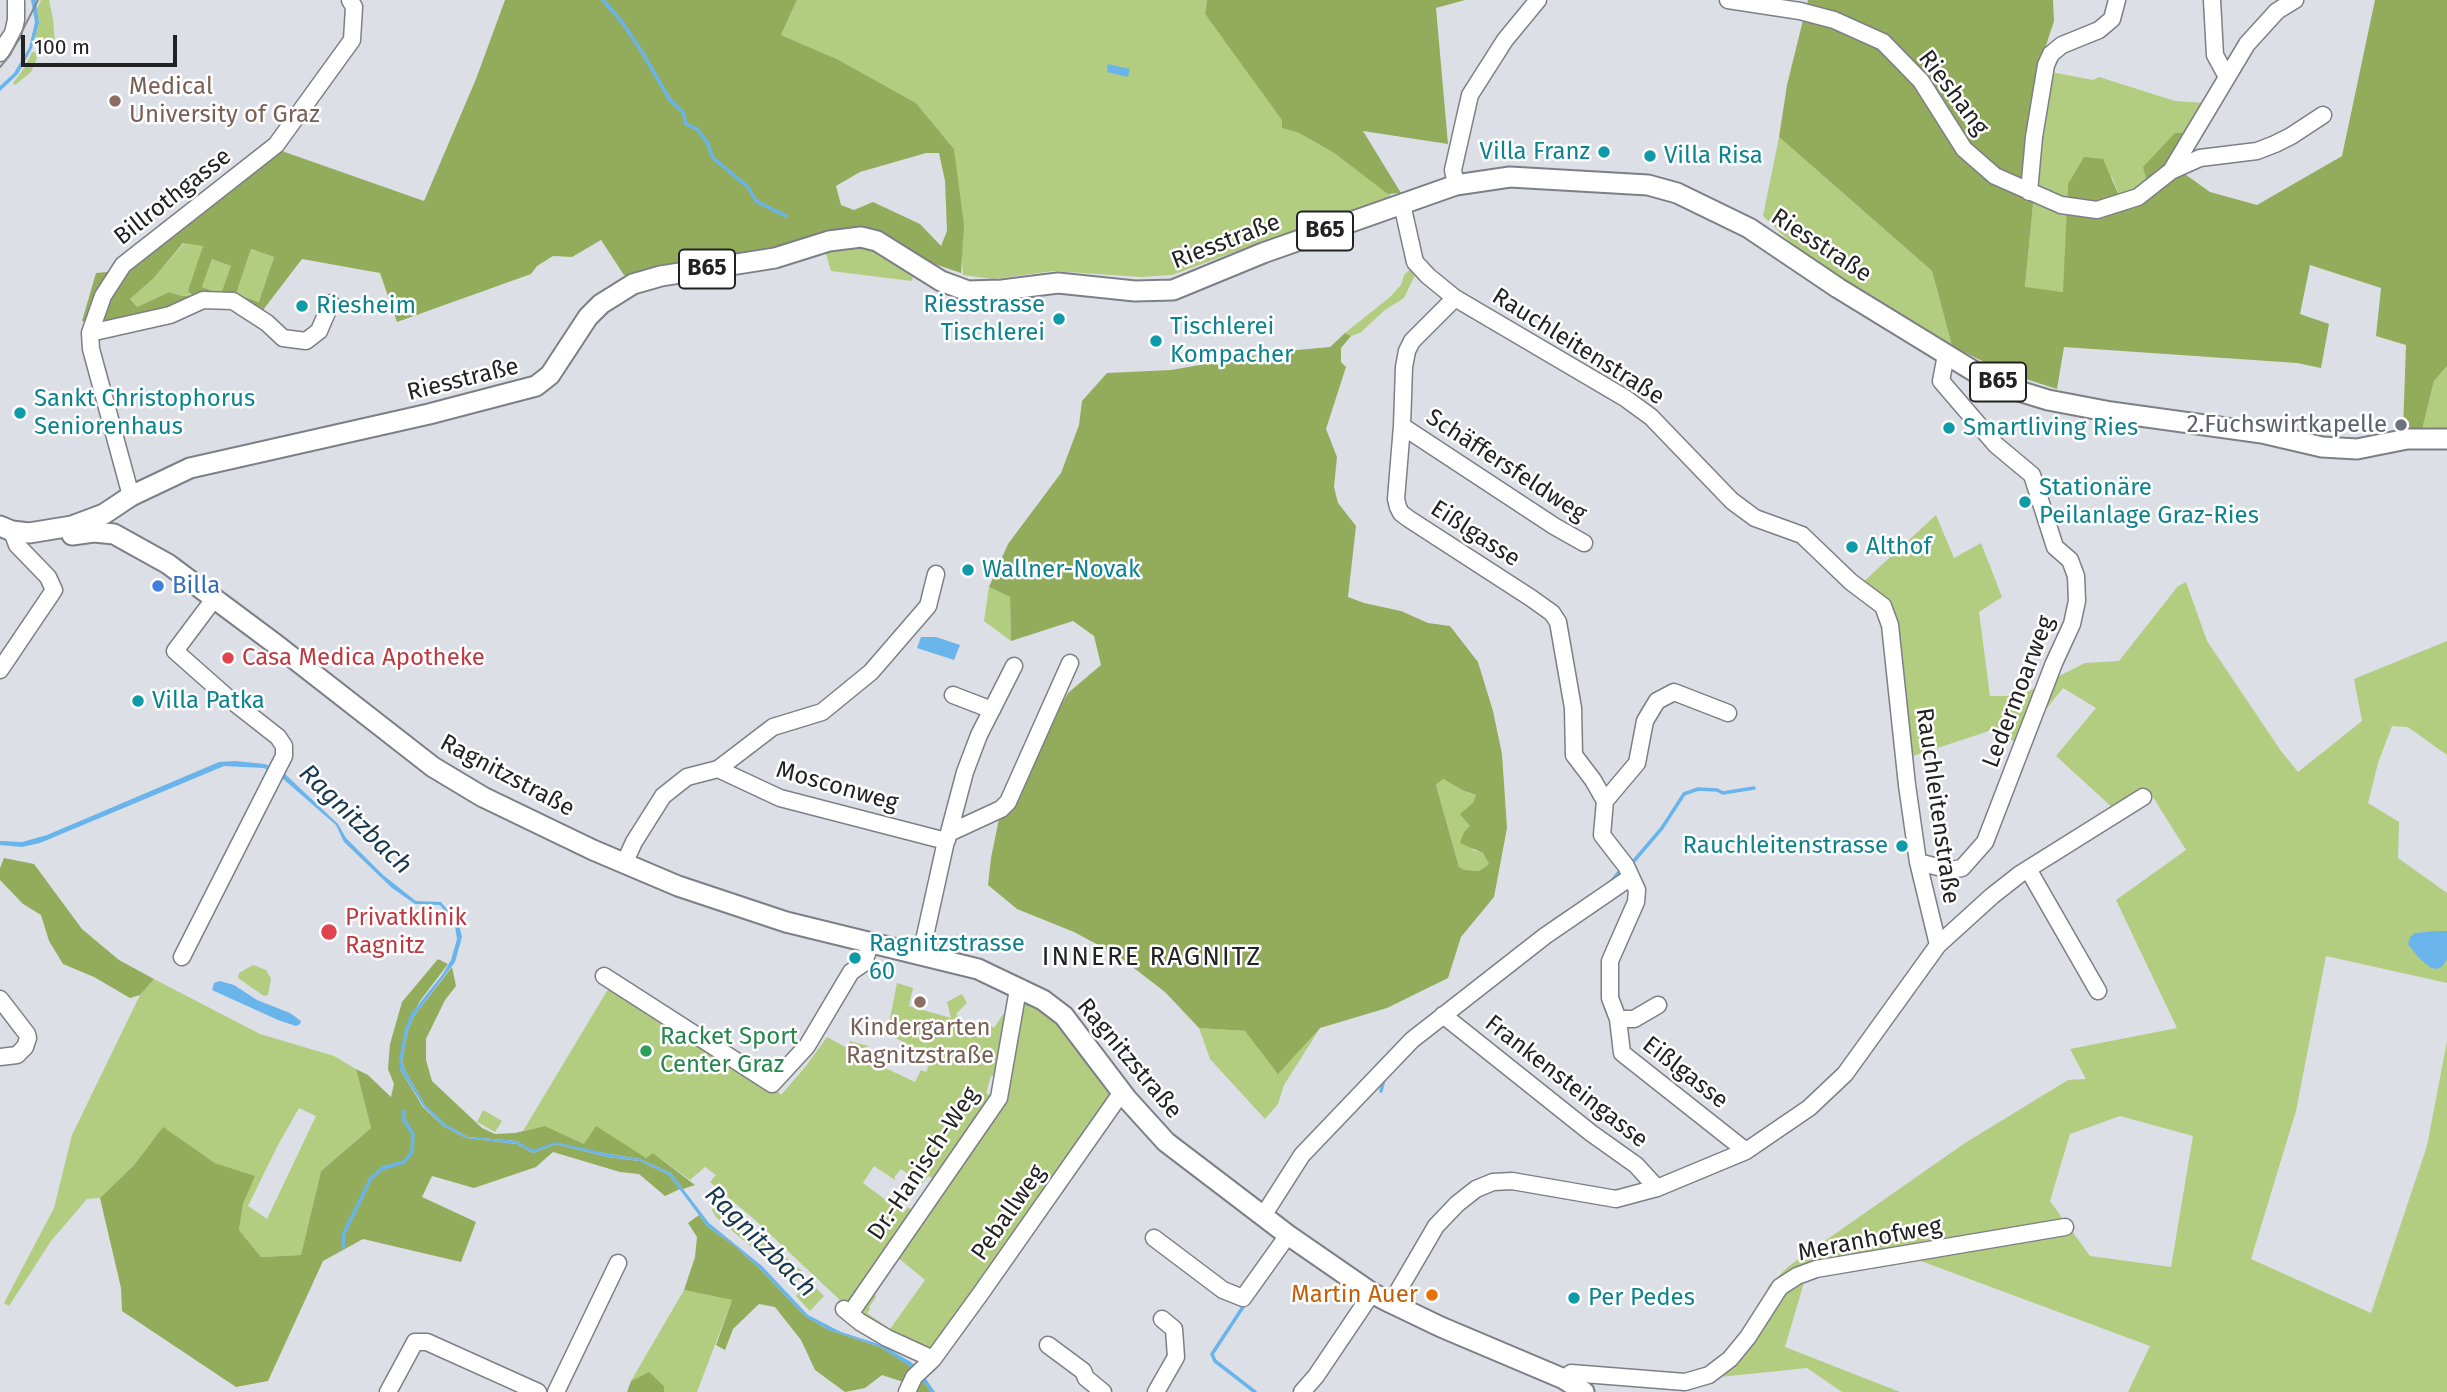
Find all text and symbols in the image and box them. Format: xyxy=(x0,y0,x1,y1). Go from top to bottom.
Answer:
scale bar xyxy=(24,21,180,65)
text: 100 m xyxy=(34,34,90,60)
street label: Rieshang xyxy=(1912,45,1994,141)
place label: Medical University of Graz xyxy=(129,73,320,129)
marker: Medical University of Graz xyxy=(107,93,123,109)
place label: Villa Franz xyxy=(1480,138,1590,166)
street label: Billrothgasse xyxy=(109,142,237,252)
place label: Villa Risa xyxy=(1664,142,1763,170)
marker: Villa Franz xyxy=(1596,144,1612,160)
marker: Villa Risa xyxy=(1642,148,1658,164)
street label: Riesstraße xyxy=(1765,203,1877,289)
street label: Riesstraße xyxy=(1168,208,1284,276)
road number: B65 xyxy=(1297,212,1353,250)
road number: B65 xyxy=(679,250,735,288)
street label: Rauchleitenstraße xyxy=(1487,282,1669,412)
place label: Riesstrasse Tischlerei xyxy=(923,291,1045,347)
place label: Riesheim xyxy=(316,292,416,320)
marker: Riesheim xyxy=(294,298,310,314)
marker: Riesstrasse Tischlerei xyxy=(1051,311,1067,327)
place label: Tischlerei Kompacher xyxy=(1170,313,1293,369)
marker: Tischlerei Kompacher xyxy=(1148,333,1164,349)
street label: Riesstraße xyxy=(404,352,522,408)
road number: B65 xyxy=(1970,362,2026,402)
place label: Sankt Christophorus Seniorenhaus xyxy=(34,385,255,441)
street label: Schäffersfeldweg xyxy=(1420,403,1592,529)
marker: Sankt Christophorus Seniorenhaus xyxy=(12,405,28,421)
place label: 2.Fuchswirtkapelle xyxy=(2187,411,2387,439)
place label: Smartliving Ries xyxy=(1963,414,2138,442)
marker: 2.Fuchswirtkapelle xyxy=(2393,417,2409,433)
marker: Smartliving Ries xyxy=(1941,420,1957,436)
place label: Stationäre Peilanlage Graz-Ries xyxy=(2039,474,2259,530)
street label: Eißlgasse xyxy=(1425,494,1525,574)
marker: Stationäre Peilanlage Graz-Ries xyxy=(2017,494,2033,510)
place label: Althof xyxy=(1866,533,1932,561)
marker: Althof xyxy=(1844,539,1860,555)
place label: Wallner-Novak xyxy=(982,556,1140,584)
marker: Wallner-Novak xyxy=(960,562,976,578)
place label: Billa xyxy=(172,572,220,600)
marker: Billa xyxy=(150,578,166,594)
street label: Ledermoarweg xyxy=(1977,612,2061,772)
place label: Casa Medica Apotheke xyxy=(242,644,485,672)
marker: Casa Medica Apotheke xyxy=(220,650,236,666)
place label: Villa Patka xyxy=(152,687,265,715)
marker: Villa Patka xyxy=(130,693,146,709)
street label: Rauchleitenstraße xyxy=(1909,706,1965,906)
street label: Ragnitzstraße xyxy=(435,729,579,823)
street label: Mosconweg xyxy=(773,756,901,818)
water label: Ragnitzbach xyxy=(292,758,418,882)
place label: Rauchleitenstrasse xyxy=(1683,832,1888,860)
marker: Rauchleitenstrasse xyxy=(1894,838,1910,854)
place label: Privatklinik Ragnitz xyxy=(345,904,467,960)
marker: Privatklinik Ragnitz xyxy=(319,922,339,942)
place label: Ragnitzstrasse 60 xyxy=(869,930,1025,986)
district label: INNERE RAGNITZ xyxy=(1044,942,1260,974)
marker: Ragnitzstrasse 60 xyxy=(847,950,863,966)
street label: Ragnitzstraße xyxy=(1070,993,1188,1125)
marker: Kindergarten Ragnitzstraße xyxy=(912,994,928,1010)
street label: Frankensteingasse xyxy=(1479,1009,1653,1155)
place label: Kindergarten Ragnitzstraße xyxy=(846,1014,994,1070)
place label: Racket Sport Center Graz xyxy=(660,1023,798,1079)
street label: Eißlgasse xyxy=(1636,1031,1734,1115)
marker: Racket Sport Center Graz xyxy=(638,1043,654,1059)
street label: Dr.-Hanisch-Weg xyxy=(862,1082,986,1246)
street label: Peballweg xyxy=(966,1160,1052,1266)
water label: Ragnitzbach xyxy=(698,1180,822,1304)
street label: Meranhofweg xyxy=(1796,1212,1944,1268)
place label: Martin Auer xyxy=(1291,1281,1418,1309)
place label: Per Pedes xyxy=(1588,1284,1695,1312)
marker: Martin Auer xyxy=(1424,1287,1440,1303)
marker: Per Pedes xyxy=(1566,1290,1582,1306)

